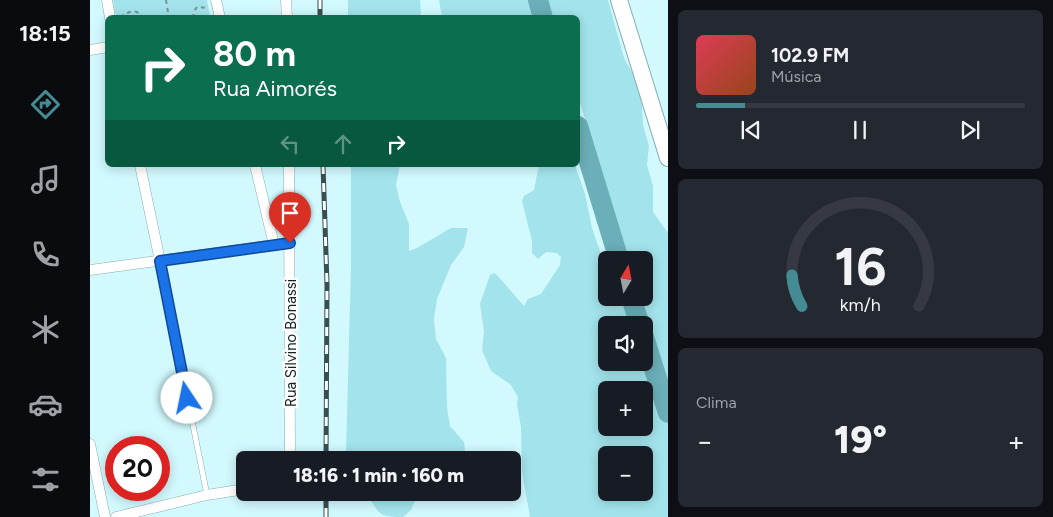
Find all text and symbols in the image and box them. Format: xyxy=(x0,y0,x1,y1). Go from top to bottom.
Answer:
text: 18:15 xyxy=(19,20,71,47)
text: 80 m xyxy=(213,33,296,75)
icon: right xyxy=(130,35,195,100)
text: 102.9 FM xyxy=(771,44,849,67)
text: Música xyxy=(771,67,821,86)
text: Rua Aimorés xyxy=(213,75,337,102)
icon: directions xyxy=(28,87,63,122)
icon: previous xyxy=(737,116,765,144)
icon: pause xyxy=(846,116,874,144)
icon: next xyxy=(956,116,984,144)
icon: left xyxy=(276,130,304,158)
icon: ahead xyxy=(329,130,357,158)
icon: right xyxy=(382,130,410,158)
icon: music xyxy=(28,162,63,197)
pin xyxy=(269,192,311,243)
icon: arrive xyxy=(276,199,304,227)
text: 16 xyxy=(834,236,887,298)
icon: phone xyxy=(28,237,63,272)
north arrow xyxy=(598,251,652,306)
map controls xyxy=(598,251,653,501)
street label: Rua Silvino Bonassi xyxy=(282,279,300,407)
text: km/h xyxy=(840,294,881,315)
icon: climate xyxy=(28,312,63,347)
button: sound xyxy=(598,316,653,371)
position arrow xyxy=(160,371,212,423)
button: + xyxy=(598,381,653,436)
icon: car xyxy=(28,387,63,422)
text: Clima xyxy=(696,393,737,412)
text: 19° xyxy=(834,417,887,463)
text: − xyxy=(696,424,713,458)
text: + xyxy=(1008,424,1025,458)
speed limit sign: 20 xyxy=(105,436,170,501)
button: − xyxy=(598,446,653,501)
icon: filters xyxy=(28,462,63,497)
text: 18:16 · 1 min · 160 m xyxy=(293,464,464,487)

